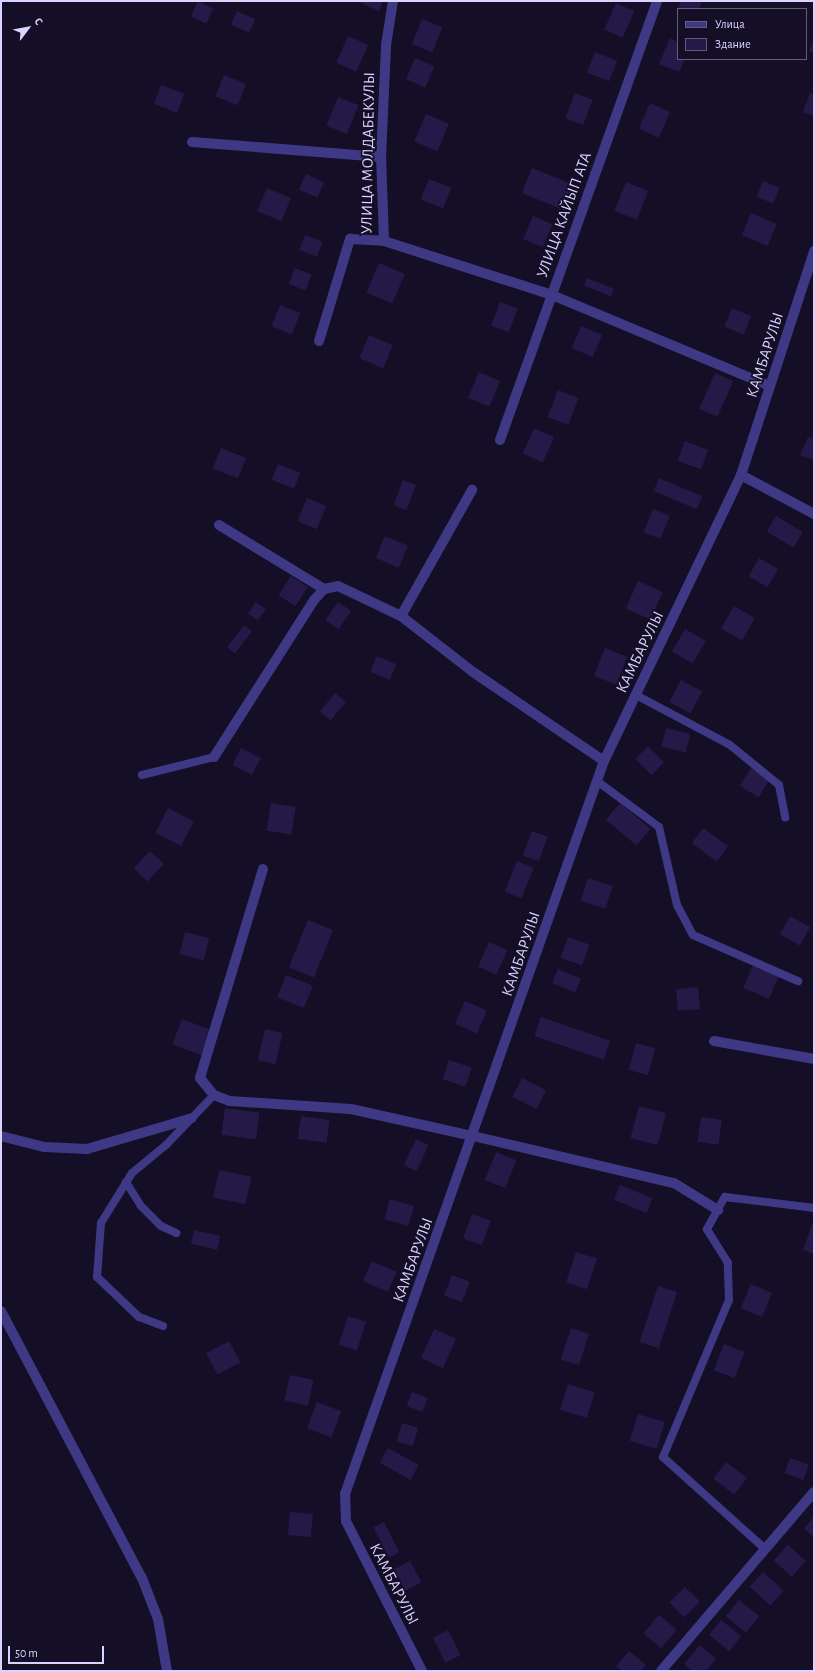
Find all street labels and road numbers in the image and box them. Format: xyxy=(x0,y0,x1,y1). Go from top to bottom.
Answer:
street label: УЛИЦА МОЛДАБЕКУЛЫ xyxy=(357,72,379,234)
street label: УЛИЦА КАЙЫП АТА xyxy=(532,150,596,280)
street label: КАМБАРУЛЫ xyxy=(742,310,788,400)
street label: КАМБАРУЛЫ xyxy=(612,608,668,696)
street label: КАМБАРУЛЫ xyxy=(497,909,545,999)
street label: КАМБАРУЛЫ xyxy=(389,1215,437,1305)
street label: КАМБАРУЛЫ xyxy=(365,1540,423,1628)

